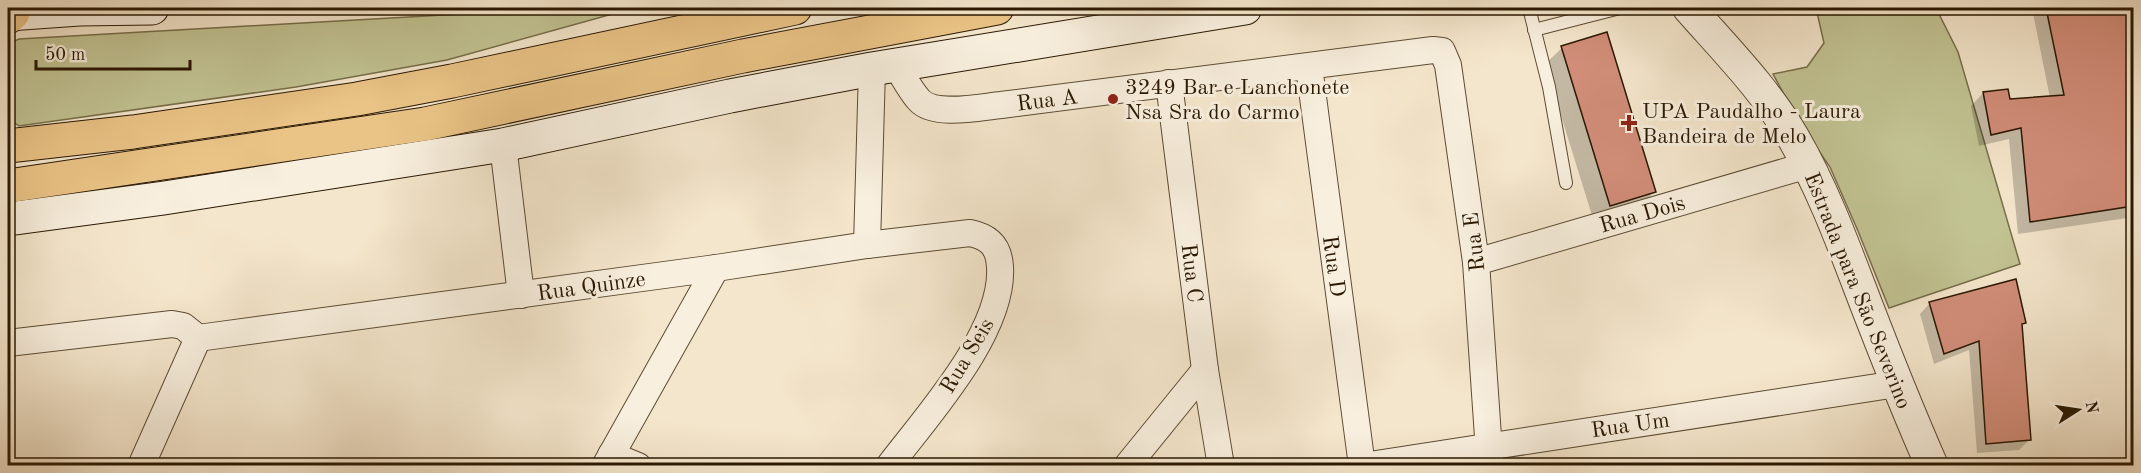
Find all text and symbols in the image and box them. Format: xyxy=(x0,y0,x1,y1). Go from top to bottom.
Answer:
scale bar xyxy=(36,33,190,71)
text: 50 m xyxy=(45,46,85,64)
place label: 3249 Bar e Lanchonete Nsa Sra do Carmo xyxy=(1125,77,1350,124)
street label: Rua A xyxy=(1015,86,1079,116)
marker: 3249 Bar e Lanchonete Nsa Sra do Carmo xyxy=(1106,92,1120,106)
place label: UPA Paudalho - Laura Bandeira de Melo xyxy=(1642,101,1861,148)
marker: UPA Paudalho - Laura Bandeira de Melo xyxy=(1620,114,1638,132)
street label: Estrada para São Severino xyxy=(1800,169,1915,412)
street label: Rua Dois xyxy=(1597,192,1688,238)
street label: Rua E xyxy=(1460,211,1490,273)
street label: Rua D xyxy=(1318,234,1348,298)
street label: Rua C xyxy=(1176,242,1206,304)
street label: Rua Quinze xyxy=(536,268,647,305)
street label: Rua Seis xyxy=(937,314,999,398)
north arrow xyxy=(2048,380,2108,440)
text: N xyxy=(2082,400,2100,416)
street label: Rua Um xyxy=(1590,410,1671,442)

